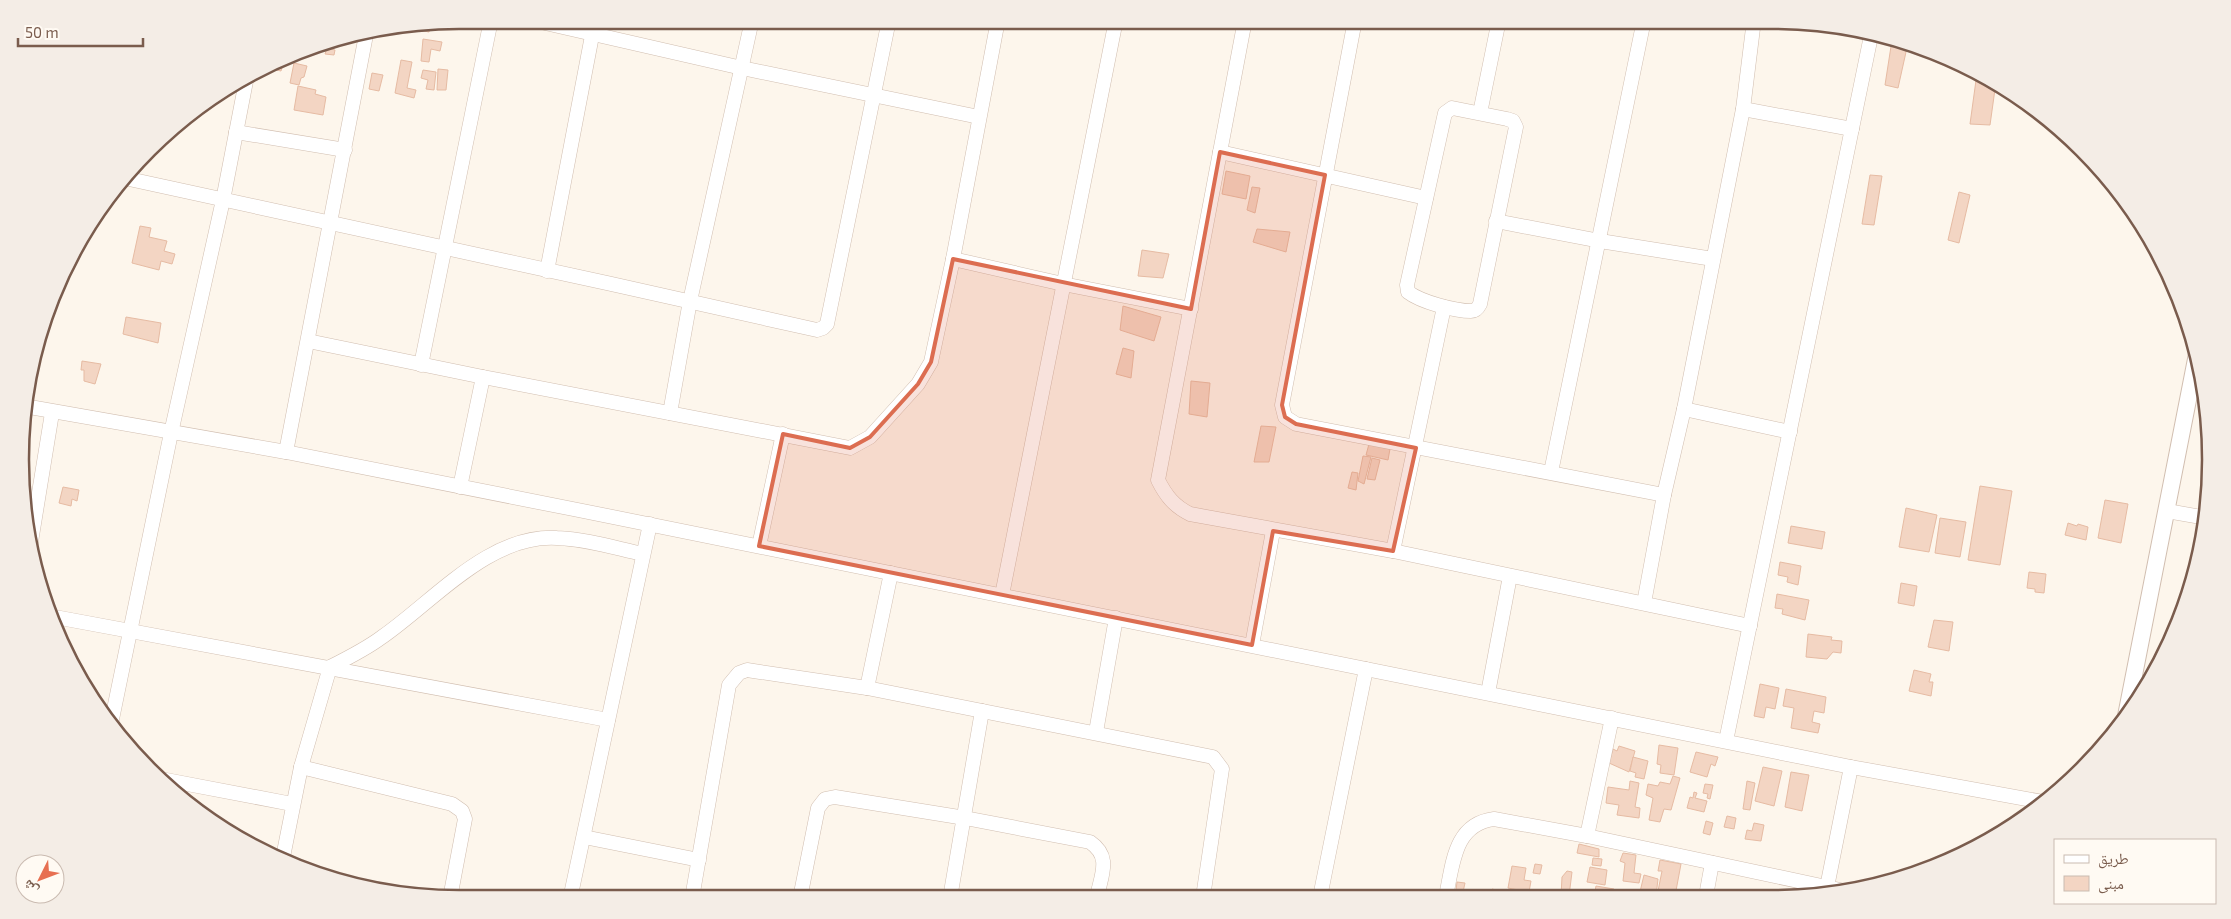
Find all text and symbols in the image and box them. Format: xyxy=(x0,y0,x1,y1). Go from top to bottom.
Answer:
scale bar xyxy=(18,15,142,47)
text: 50 m xyxy=(25,23,59,41)
legend xyxy=(2054,839,2216,904)
text: طريق xyxy=(2098,849,2129,869)
north arrow xyxy=(15,854,65,904)
text: مبنى xyxy=(2098,874,2124,894)
text: ش xyxy=(19,876,42,899)

